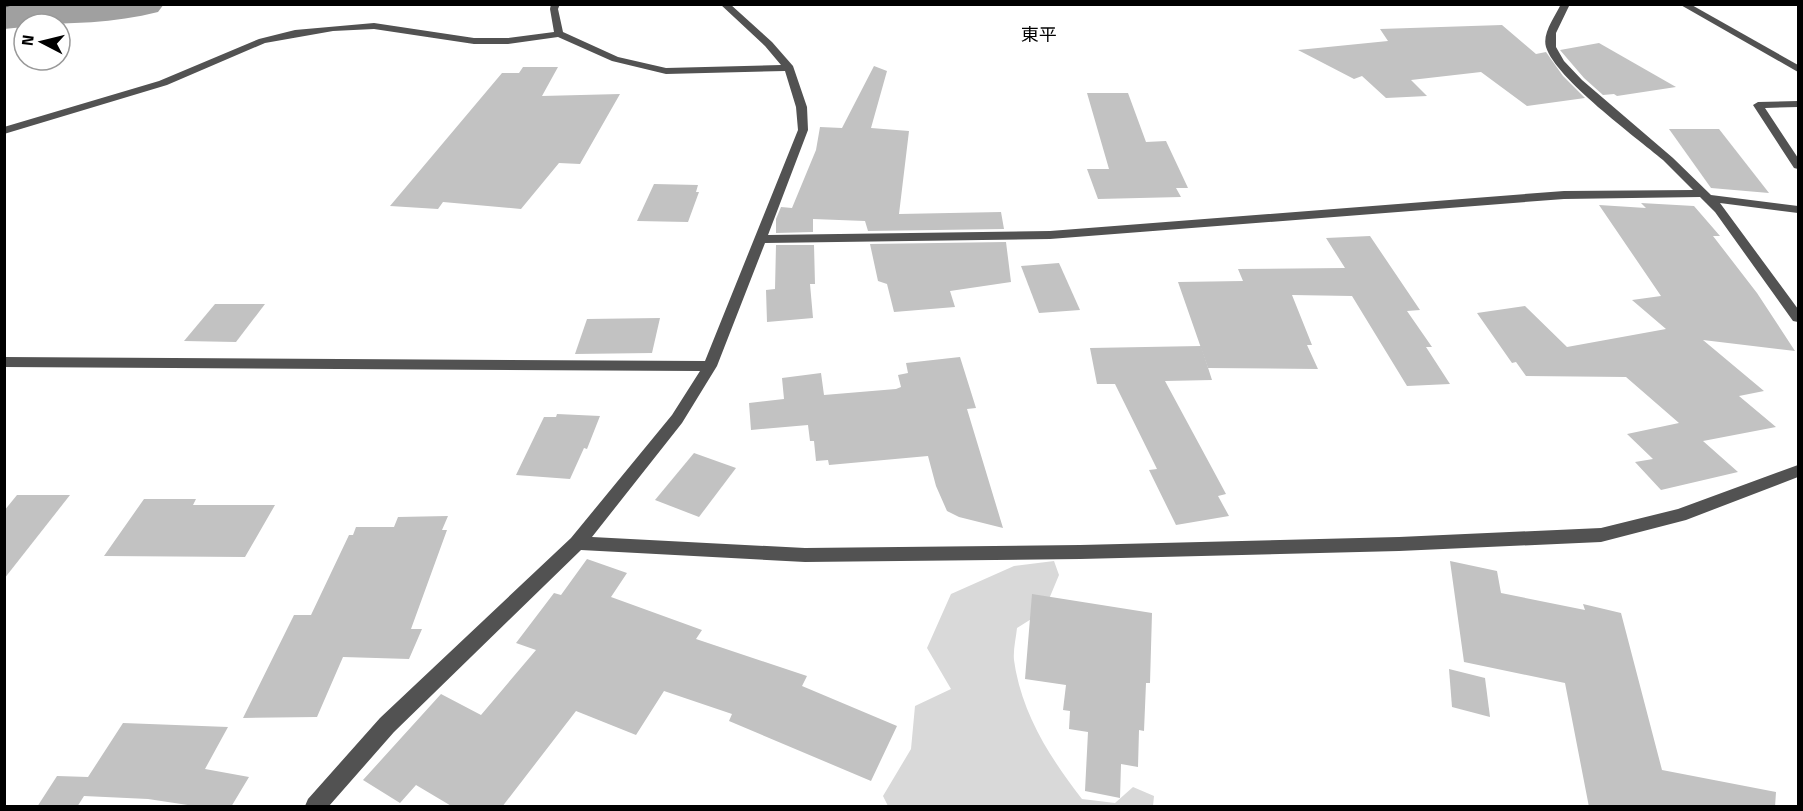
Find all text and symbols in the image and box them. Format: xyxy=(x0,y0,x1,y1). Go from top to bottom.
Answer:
north arrow xyxy=(12,12,72,72)
district label: 東平 xyxy=(1021,21,1057,48)
text: N xyxy=(15,33,40,47)

